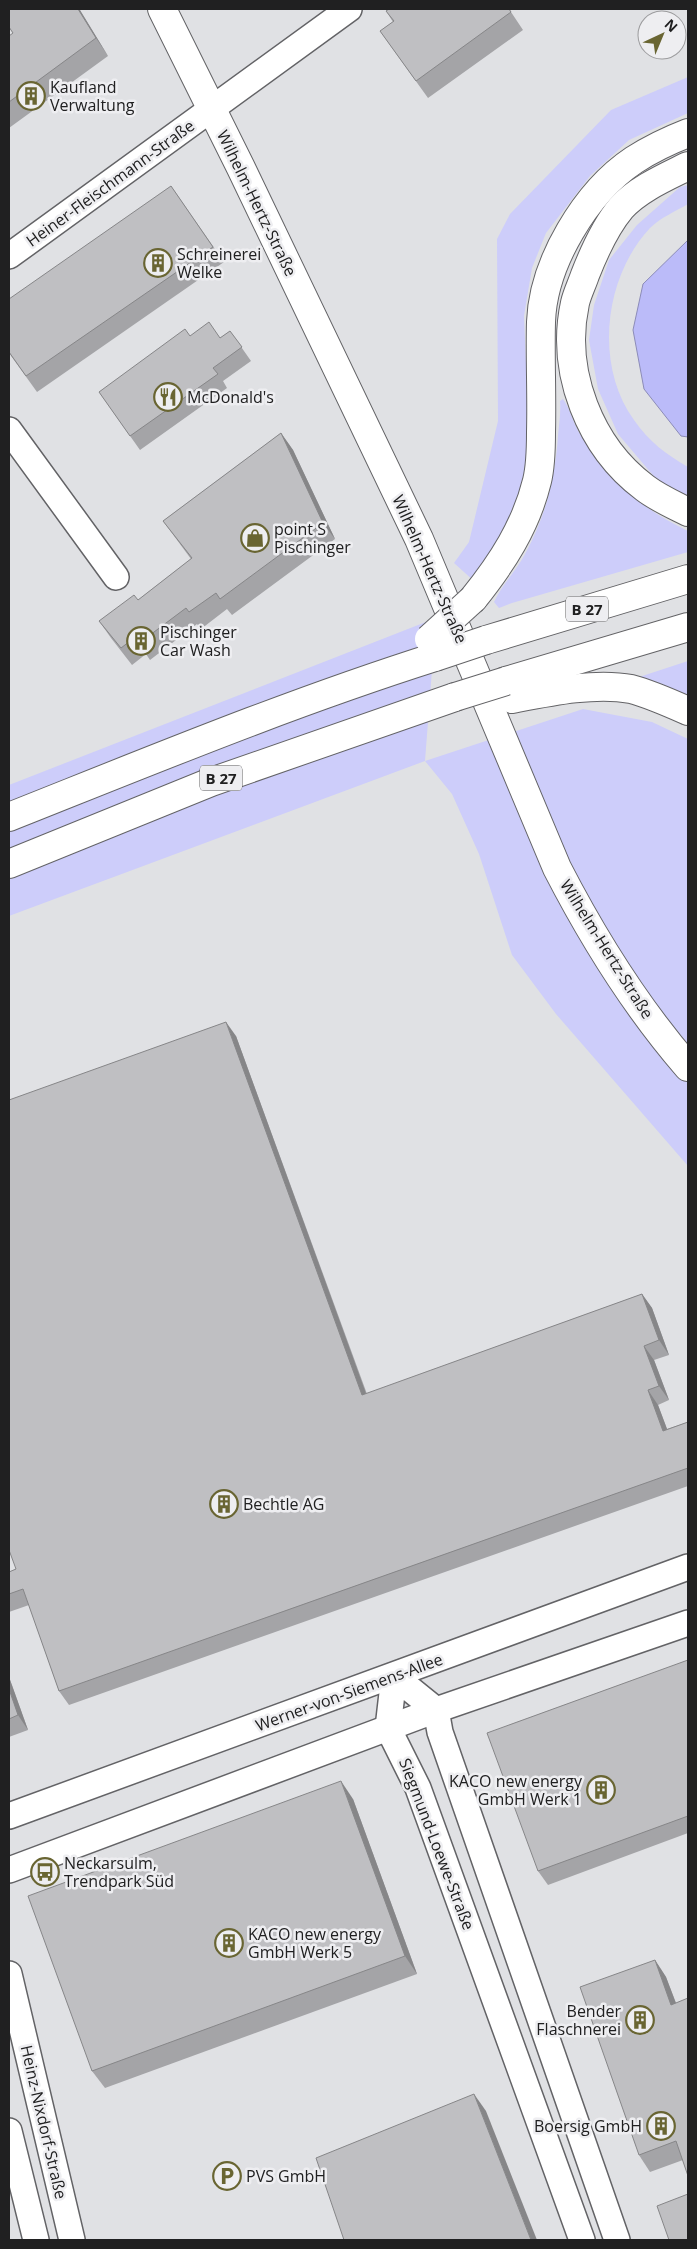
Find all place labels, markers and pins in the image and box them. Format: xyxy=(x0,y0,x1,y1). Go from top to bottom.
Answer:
place label: Kaufland Verwaltung xyxy=(50,76,135,116)
building icon: Kaufland Verwaltung xyxy=(16,81,46,111)
place label: Schreinerei Welke xyxy=(177,243,261,283)
building icon: Schreinerei Welke xyxy=(143,248,173,278)
restaurant icon: McDonald's xyxy=(153,382,183,412)
place label: McDonald's xyxy=(187,386,274,408)
place label: point S Pischinger xyxy=(274,518,351,558)
shop icon: point S Pischinger xyxy=(240,523,270,553)
place label: Pischinger Car Wash xyxy=(160,621,237,661)
building icon: Pischinger Car Wash xyxy=(126,626,156,656)
building icon: Bechtle AG xyxy=(209,1489,239,1519)
place label: Bechtle AG xyxy=(243,1493,324,1515)
place label: KACO new energy GmbH Werk 1 xyxy=(449,1770,583,1810)
building icon: KACO new energy GmbH Werk 1 xyxy=(586,1775,616,1805)
place label: Neckarsulm, Trendpark Süd xyxy=(64,1852,174,1892)
bus stop icon: Neckarsulm, Trendpark Süd xyxy=(30,1857,60,1887)
place label: KACO new energy GmbH Werk 5 xyxy=(248,1923,382,1963)
building icon: KACO new energy GmbH Werk 5 xyxy=(214,1928,244,1958)
place label: Bender Flaschnerei xyxy=(536,2000,621,2040)
building icon: Bender Flaschnerei xyxy=(625,2005,655,2035)
building icon: Boersig GmbH xyxy=(646,2111,676,2141)
place label: Boersig GmbH xyxy=(534,2115,642,2137)
parking icon: PVS GmbH xyxy=(212,2161,242,2191)
place label: PVS GmbH xyxy=(246,2165,326,2187)

